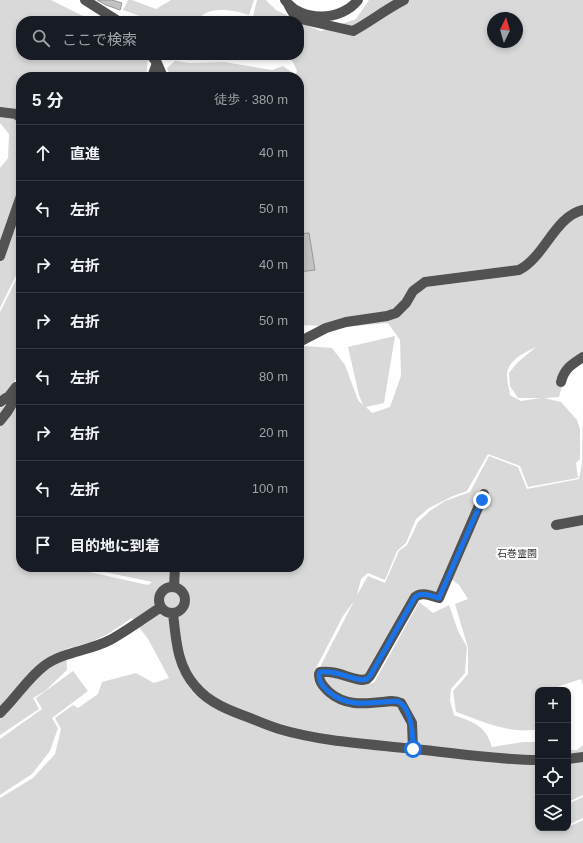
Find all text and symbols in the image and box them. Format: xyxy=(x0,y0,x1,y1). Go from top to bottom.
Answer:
north arrow xyxy=(487,12,523,48)
search box xyxy=(16,16,304,60)
icon: search xyxy=(30,27,52,49)
text: ここで検索 xyxy=(62,31,137,48)
text: 5 分 xyxy=(32,91,63,110)
text: 徒歩 · 380 m xyxy=(214,92,288,107)
icon: ahead xyxy=(32,142,54,164)
text: 直進 xyxy=(70,145,100,162)
text: 40 m xyxy=(259,145,288,160)
icon: left xyxy=(32,198,54,220)
text: 左折 xyxy=(70,201,100,218)
text: 50 m xyxy=(259,201,288,216)
icon: right xyxy=(32,254,54,276)
text: 右折 xyxy=(70,257,100,274)
text: 40 m xyxy=(259,257,288,272)
icon: right xyxy=(32,310,54,332)
text: 右折 xyxy=(70,313,100,330)
text: 50 m xyxy=(259,313,288,328)
icon: left xyxy=(32,366,54,388)
text: 左折 xyxy=(70,369,100,386)
text: 80 m xyxy=(259,369,288,384)
icon: right xyxy=(32,422,54,444)
text: 右折 xyxy=(70,425,100,442)
text: 20 m xyxy=(259,425,288,440)
icon: left xyxy=(32,478,54,500)
text: 左折 xyxy=(70,481,100,498)
text: 100 m xyxy=(252,481,288,496)
route end xyxy=(473,491,491,509)
icon: arrive xyxy=(32,534,54,556)
text: 目的地に到着 xyxy=(70,537,160,554)
park label: 石巻霊園 xyxy=(497,548,537,559)
map controls xyxy=(535,687,571,831)
button: + xyxy=(535,687,571,723)
button: − xyxy=(535,723,571,759)
route start xyxy=(404,740,422,758)
button: locate xyxy=(535,759,571,795)
button: layers xyxy=(535,795,571,831)

